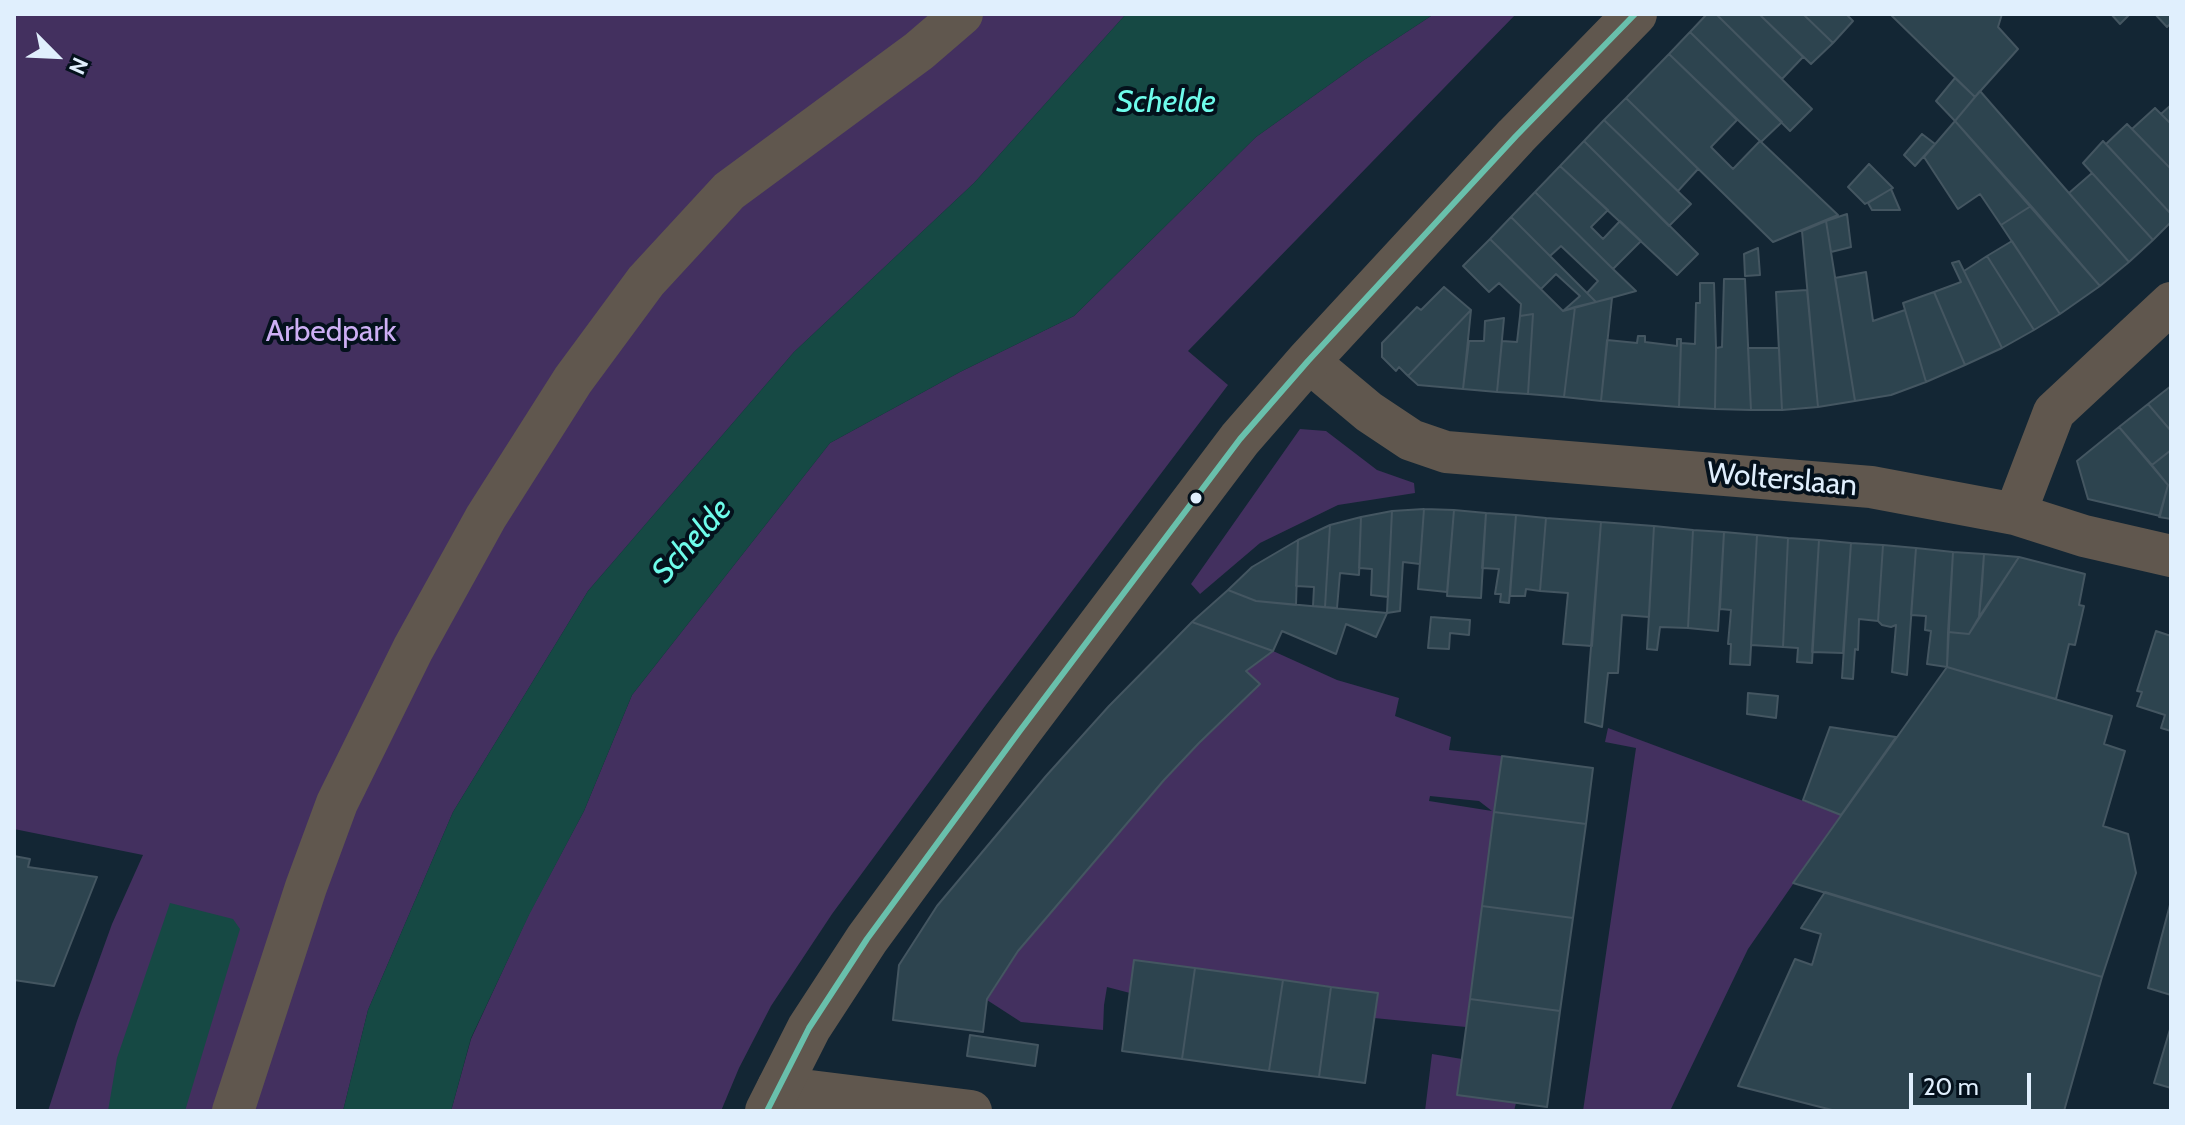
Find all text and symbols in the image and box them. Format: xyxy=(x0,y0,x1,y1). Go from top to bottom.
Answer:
north arrow xyxy=(16,16,96,96)
text: N xyxy=(63,53,94,79)
water label: Schelde xyxy=(1116,84,1216,122)
park label: Arbedpark xyxy=(266,314,396,350)
street label: Wolterslaan xyxy=(1705,456,1859,504)
unlabelled marker xyxy=(1188,490,1204,506)
water label: Schelde xyxy=(644,491,740,591)
scale bar xyxy=(1913,1057,2035,1107)
text: 20 m xyxy=(1923,1072,1979,1101)

